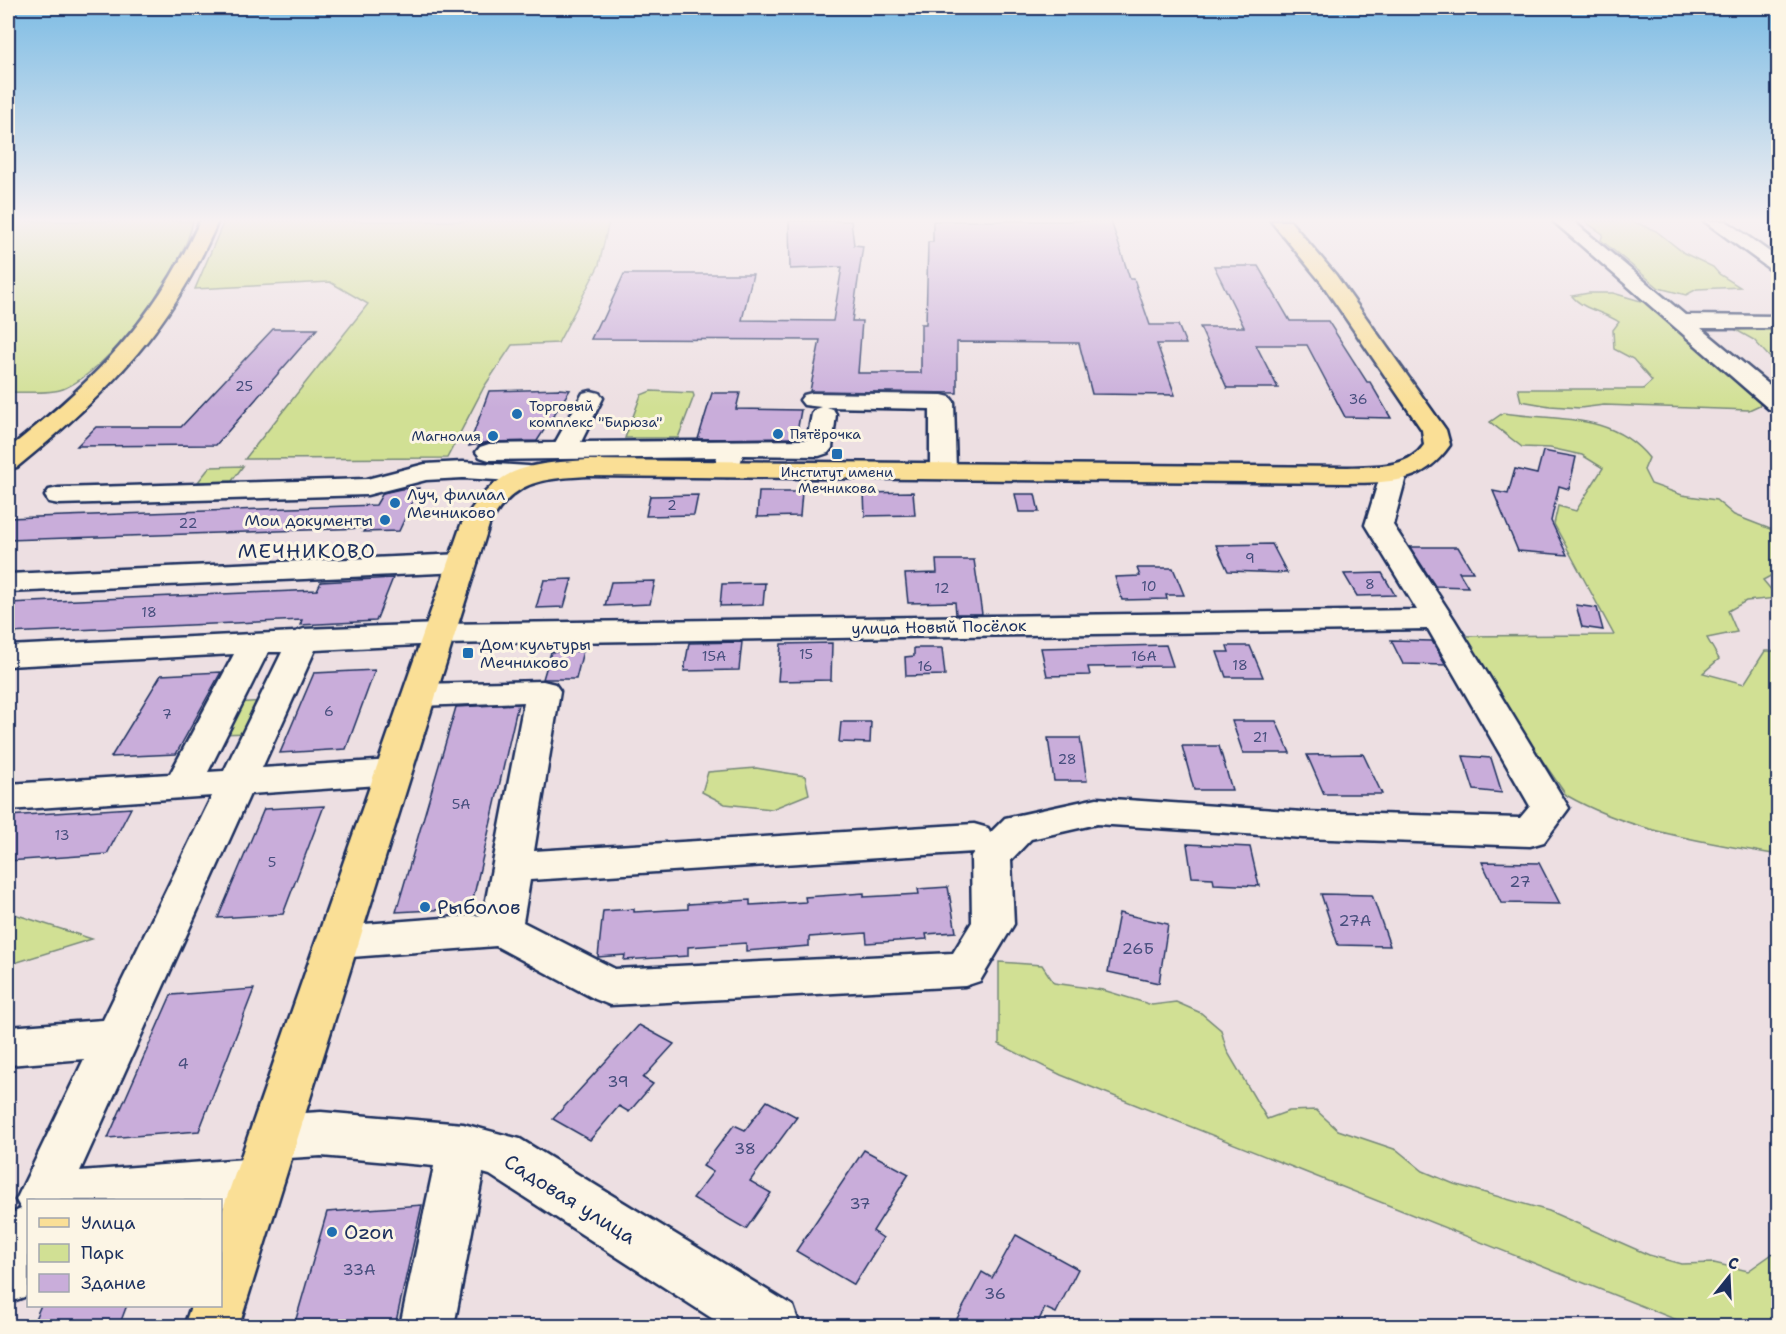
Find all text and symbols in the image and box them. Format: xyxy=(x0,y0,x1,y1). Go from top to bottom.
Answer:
house number: 25 xyxy=(235,377,253,395)
house number: 36 xyxy=(1348,390,1368,408)
place label: Торговый комплекс "Бирюза" xyxy=(529,397,662,431)
marker: Торговый комплекс "Бирюза" xyxy=(510,407,524,421)
place label: Пятёрочка xyxy=(790,425,861,443)
place label: Магнолия xyxy=(412,427,481,445)
marker: Пятёрочка xyxy=(771,427,785,441)
marker: Магнолия xyxy=(486,429,500,443)
marker: Институт имени Мечникова xyxy=(830,447,844,461)
place label: Институт имени Мечникова xyxy=(781,463,893,497)
place label: Луч, филиал Мечниково xyxy=(407,484,505,523)
marker: Луч, филиал Мечниково xyxy=(388,496,402,510)
house number: 2 xyxy=(667,496,677,514)
place label: Мои документы xyxy=(244,510,373,531)
marker: Мои документы xyxy=(378,513,392,527)
house number: 22 xyxy=(179,514,197,532)
district label: МЕЧНИКОВО xyxy=(238,538,376,564)
house number: 9 xyxy=(1245,549,1255,567)
house number: 8 xyxy=(1365,575,1375,593)
house number: 10 xyxy=(1141,577,1157,595)
house number: 12 xyxy=(935,579,949,597)
house number: 18 xyxy=(141,603,157,621)
street label: улица Новый Посёлок xyxy=(851,615,1027,639)
place label: Дом культуры Мечниково xyxy=(480,634,591,673)
house number: 15 xyxy=(799,645,813,663)
marker: Дом культуры Мечниково xyxy=(461,646,475,660)
house number: 15А xyxy=(702,647,726,665)
house number: 16А xyxy=(1131,647,1157,665)
house number: 18 xyxy=(1232,656,1248,674)
house number: 16 xyxy=(917,657,933,675)
house number: 6 xyxy=(324,702,334,720)
house number: 7 xyxy=(162,705,172,723)
house number: 21 xyxy=(1253,728,1267,746)
house number: 28 xyxy=(1057,750,1077,768)
house number: 5А xyxy=(452,795,470,813)
house number: 13 xyxy=(55,826,69,844)
house number: 5 xyxy=(268,853,276,871)
house number: 27 xyxy=(1509,871,1531,892)
place label: Рыболов xyxy=(437,894,521,920)
marker: Рыболов xyxy=(418,900,432,914)
house number: 27А xyxy=(1339,910,1371,931)
house number: 26Б xyxy=(1122,938,1154,959)
house number: 4 xyxy=(177,1053,189,1074)
house number: 39 xyxy=(607,1071,629,1092)
house number: 38 xyxy=(734,1138,756,1159)
street label: Садовая улица xyxy=(499,1148,641,1250)
house number: 37 xyxy=(849,1193,871,1214)
legend xyxy=(27,1199,222,1307)
text: Улица xyxy=(81,1211,135,1235)
place label: Ozon xyxy=(344,1219,394,1245)
marker: Ozon xyxy=(325,1225,339,1239)
text: Парк xyxy=(81,1241,124,1265)
north arrow xyxy=(1699,1247,1759,1307)
text: С xyxy=(1726,1252,1742,1275)
house number: 33А xyxy=(342,1259,376,1280)
text: Здание xyxy=(81,1271,146,1295)
house number: 36 xyxy=(984,1283,1006,1304)

